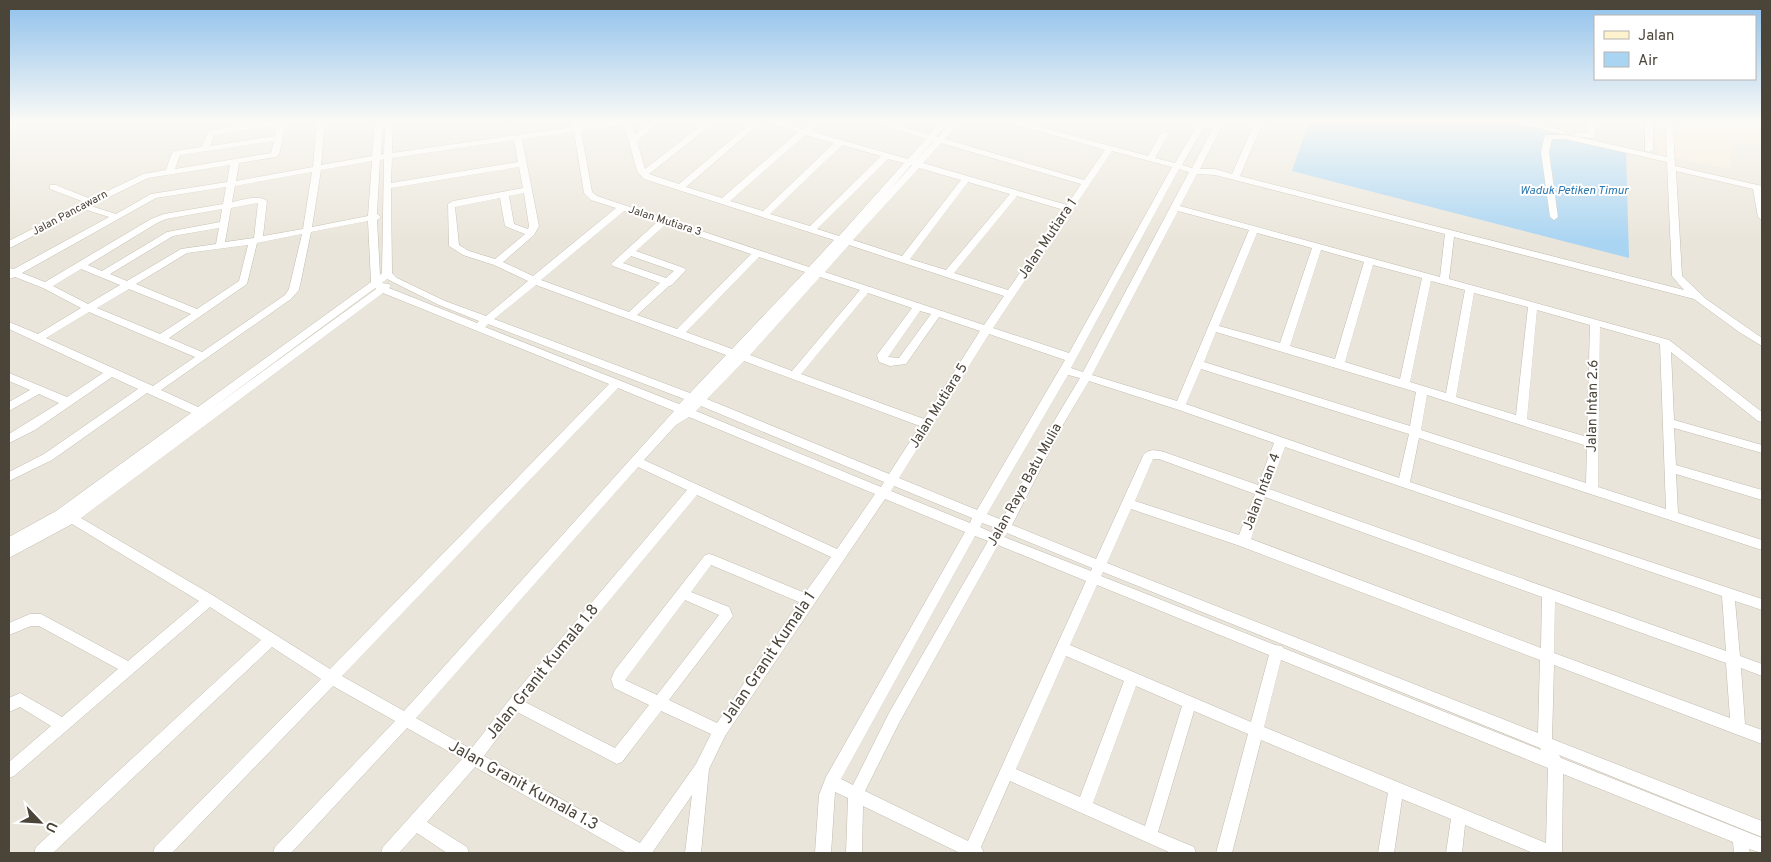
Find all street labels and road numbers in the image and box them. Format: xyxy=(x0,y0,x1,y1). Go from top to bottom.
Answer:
street label: Jalan Pancawarn xyxy=(30,187,110,239)
street label: Jalan Mutiara 1 xyxy=(1015,195,1081,283)
street label: Jalan Mutiara 3 xyxy=(627,203,703,239)
street label: Jalan Intan 2.6 xyxy=(1584,359,1602,453)
street label: Jalan Mutiara 5 xyxy=(906,360,972,452)
street label: Jalan Raya Batu Mulia xyxy=(984,421,1066,549)
street label: Jalan Intan 4 xyxy=(1239,451,1285,533)
street label: Jalan Granit Kumala 1 xyxy=(717,588,821,728)
street label: Jalan Granit Kumala 1.8 xyxy=(482,600,604,744)
street label: Jalan Granit Kumala 1.3 xyxy=(445,736,601,836)

